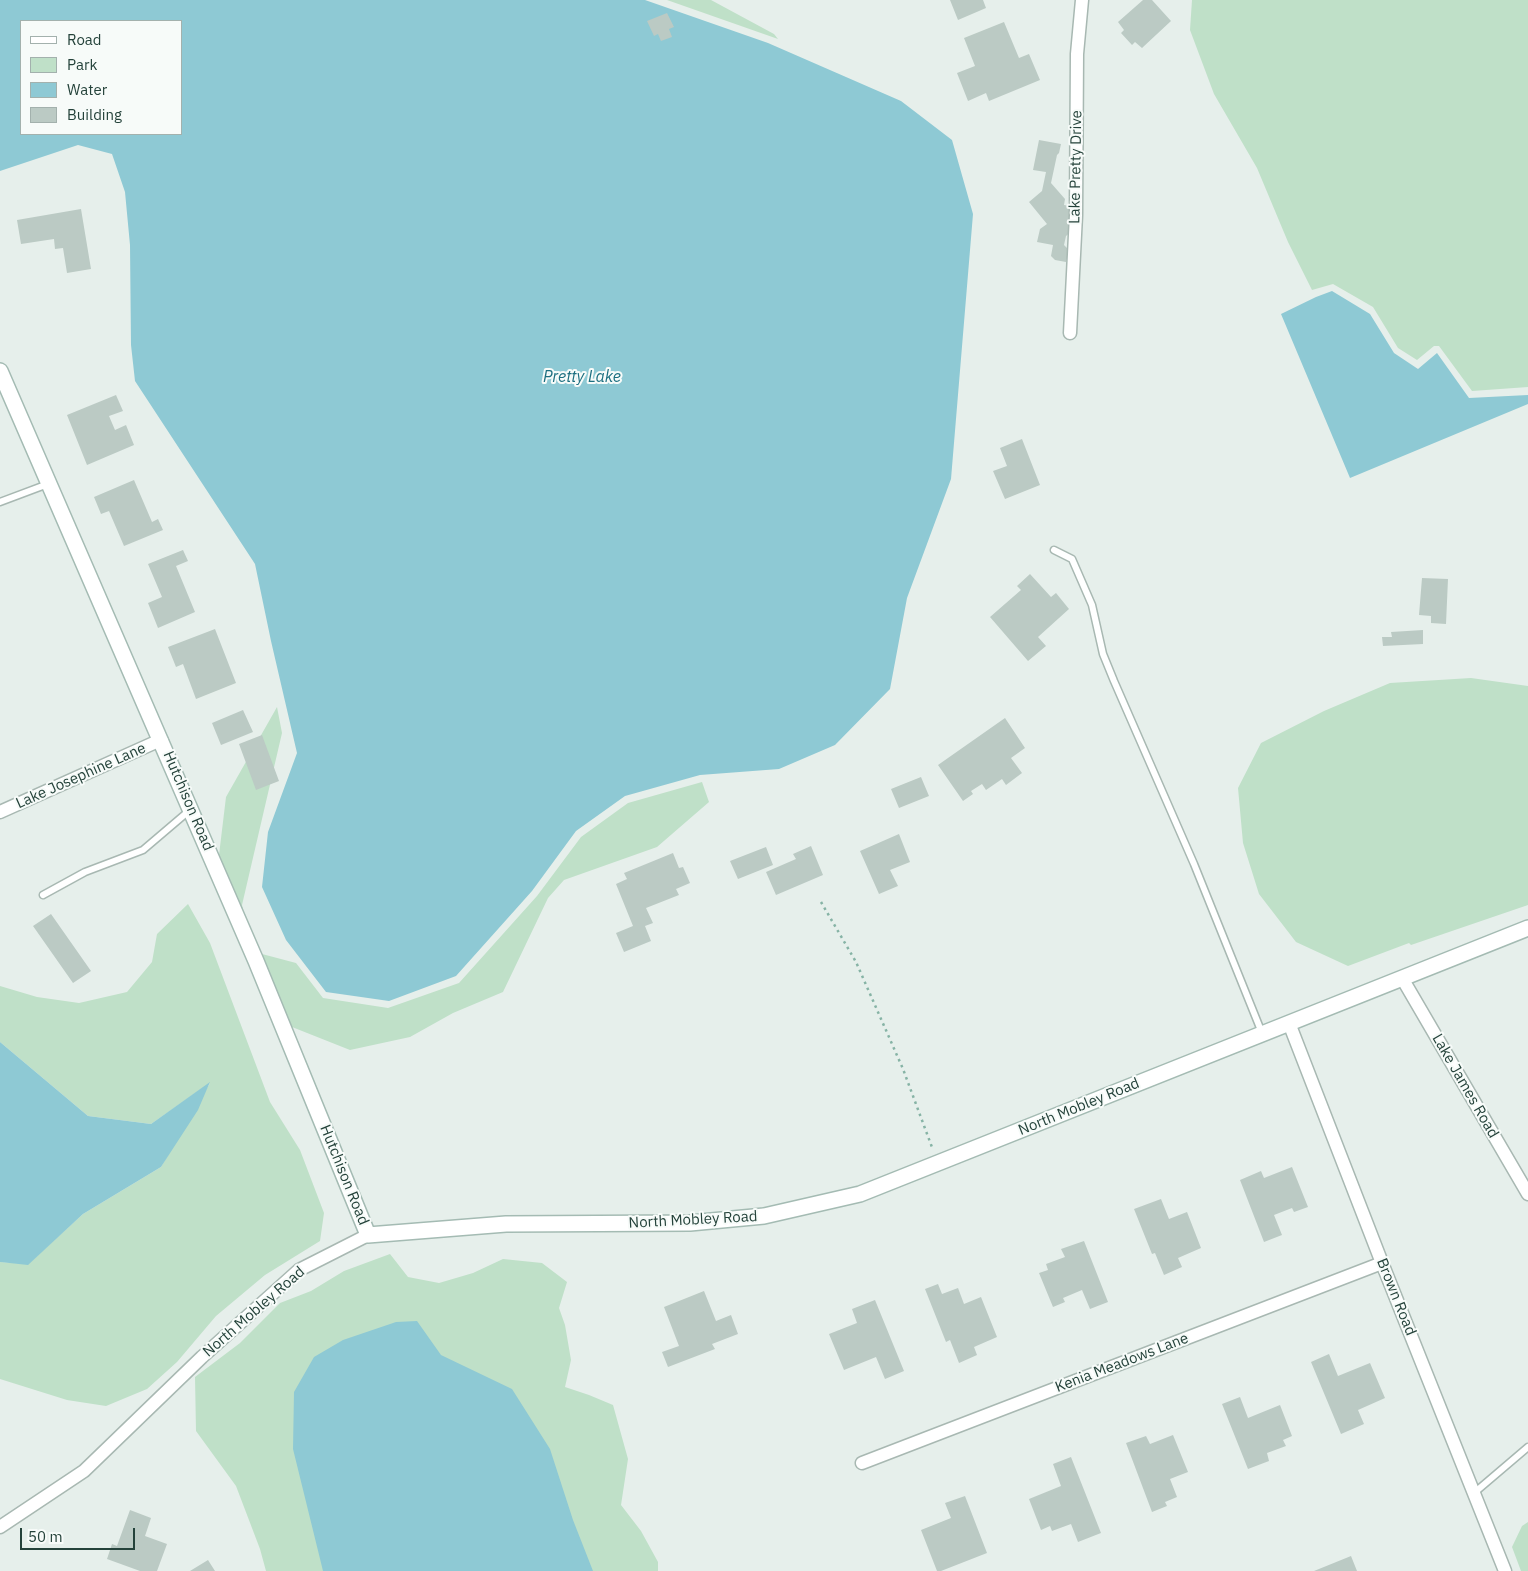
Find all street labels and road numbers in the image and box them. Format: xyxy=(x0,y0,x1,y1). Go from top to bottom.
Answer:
street label: Lake Pretty Drive xyxy=(1066,110,1086,224)
street label: Lake Josephine Lane xyxy=(13,739,149,813)
street label: Hutchison Road xyxy=(159,749,217,853)
street label: Lake James Road xyxy=(1428,1031,1502,1141)
street label: North Mobley Road xyxy=(1016,1075,1142,1139)
street label: Hutchison Road xyxy=(316,1122,372,1228)
street label: North Mobley Road xyxy=(628,1208,758,1232)
street label: Brown Road xyxy=(1372,1256,1420,1338)
street label: North Mobley Road xyxy=(199,1263,309,1361)
street label: Kenia Meadows Lane xyxy=(1053,1329,1191,1397)

